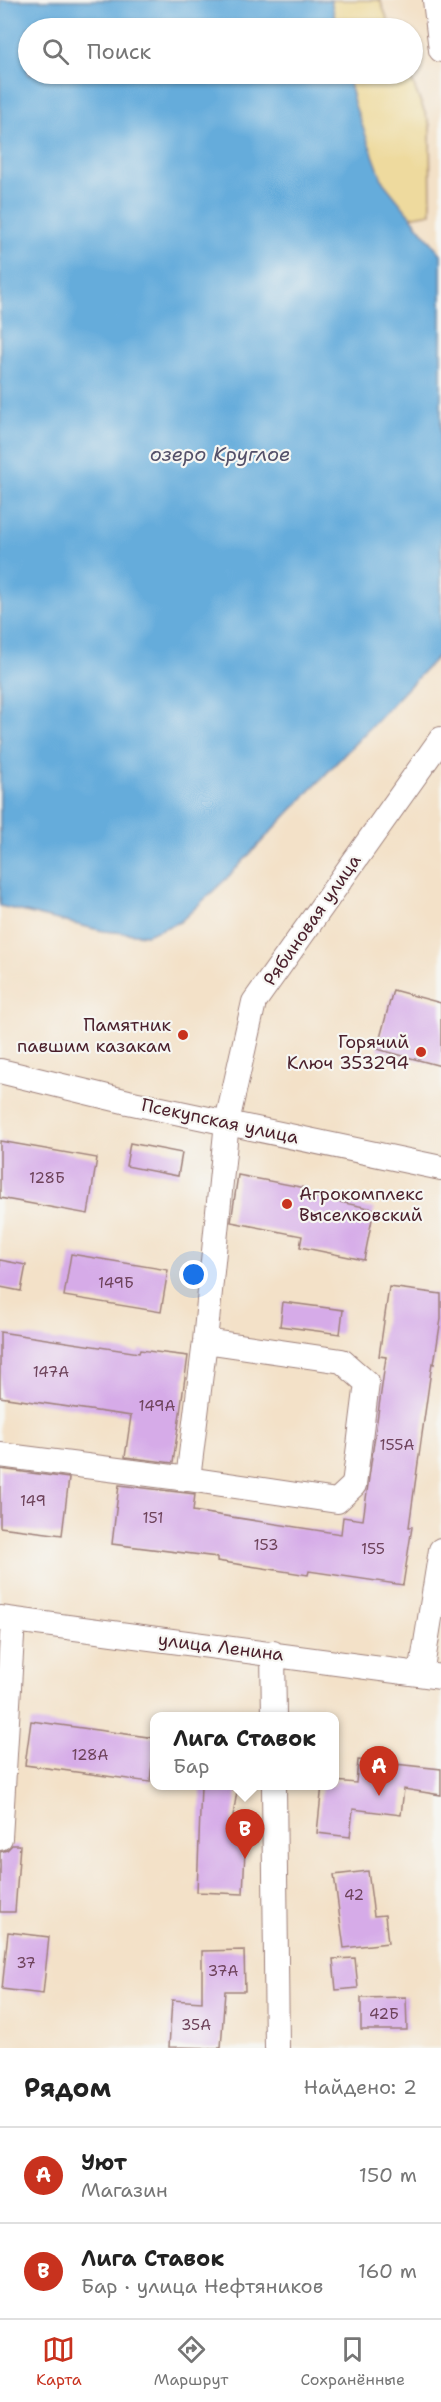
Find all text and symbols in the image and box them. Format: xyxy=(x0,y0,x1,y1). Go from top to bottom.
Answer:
search box xyxy=(18,18,423,84)
icon: search xyxy=(39,35,72,68)
text: Поиск xyxy=(87,37,151,66)
water label: озеро Круглое xyxy=(150,441,290,467)
street label: Рябиновая улица xyxy=(258,850,366,990)
place label: Памятник павшим казакам xyxy=(17,1013,171,1058)
marker: Памятник павшим казакам xyxy=(176,1028,190,1042)
place label: Горячий Ключ 353294 xyxy=(287,1030,409,1075)
marker: Горячий Ключ 353294 xyxy=(414,1045,428,1059)
street label: Псекупская улица xyxy=(139,1093,301,1149)
house number: 128Б xyxy=(29,1168,65,1188)
place label: Агрокомплекс Выселковский xyxy=(299,1182,424,1227)
marker: Агрокомплекс Выселковский xyxy=(280,1197,294,1211)
your location xyxy=(179,1260,208,1289)
house number: 149Б xyxy=(98,1273,134,1293)
house number: 147А xyxy=(33,1362,69,1382)
house number: 149А xyxy=(139,1396,176,1416)
house number: 155А xyxy=(380,1435,415,1455)
house number: 149 xyxy=(20,1491,46,1511)
house number: 151 xyxy=(143,1508,163,1528)
house number: 153 xyxy=(253,1535,279,1555)
house number: 155 xyxy=(361,1539,385,1559)
street label: улица Ленина xyxy=(157,1627,285,1667)
popup xyxy=(150,1712,339,1790)
text: Лига Ставок xyxy=(173,1724,316,1753)
house number: 128А xyxy=(72,1745,109,1765)
pin: A xyxy=(360,1746,398,1796)
text: Бар xyxy=(173,1753,209,1779)
pin: B xyxy=(226,1810,264,1859)
house number: 42 xyxy=(344,1885,364,1905)
house number: 37 xyxy=(16,1953,36,1973)
house number: 37А xyxy=(208,1961,238,1981)
house number: 42Б xyxy=(369,2004,399,2024)
house number: 35А xyxy=(181,2015,211,2035)
text: Рядом xyxy=(24,2070,111,2105)
text: Найдено: 2 xyxy=(304,2074,417,2100)
text: Уют xyxy=(81,2148,127,2177)
text: A xyxy=(36,2162,51,2188)
text: 150 m xyxy=(359,2162,417,2188)
text: Магазин xyxy=(81,2177,168,2203)
text: Лига Ставок xyxy=(81,2244,224,2273)
text: B xyxy=(37,2258,50,2284)
text: 160 m xyxy=(358,2258,417,2284)
text: Бар · улица Нефтяников xyxy=(81,2273,323,2299)
tab: Карта xyxy=(36,2333,82,2390)
tab: Маршрут xyxy=(154,2333,228,2390)
tab: Сохранённые xyxy=(300,2333,405,2390)

